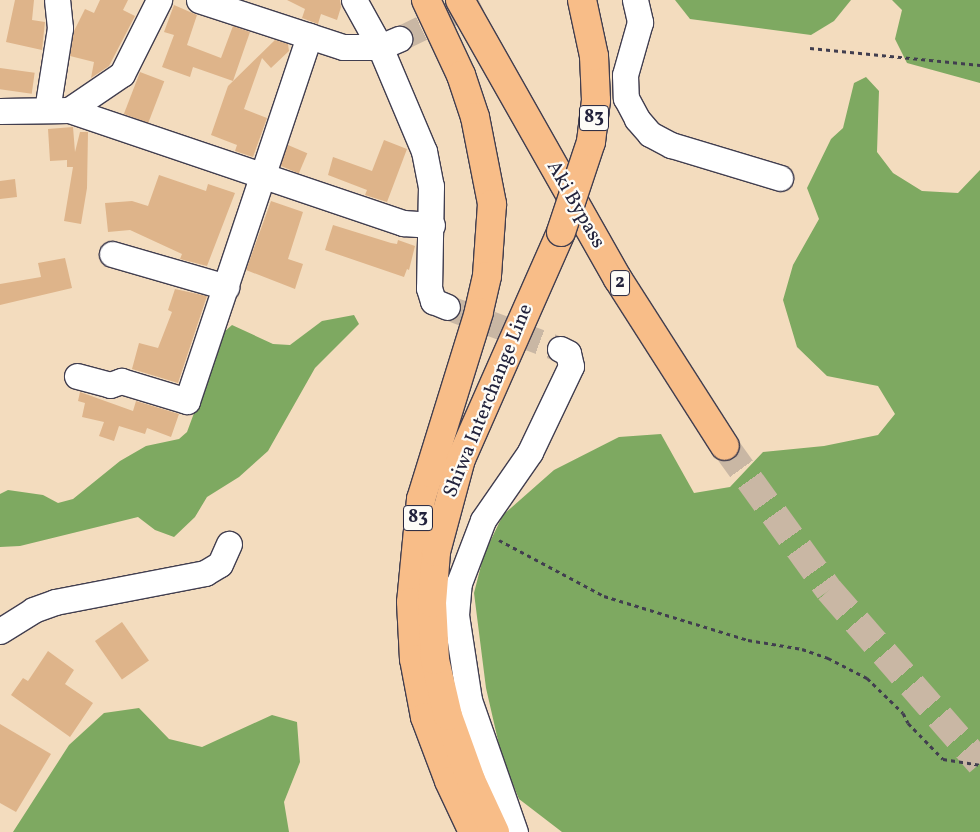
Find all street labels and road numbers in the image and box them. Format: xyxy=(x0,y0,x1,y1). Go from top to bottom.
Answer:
road number: 83 xyxy=(578,102,610,134)
street label: Aki Bypass xyxy=(540,157,610,253)
road number: 2 xyxy=(610,266,630,300)
street label: Shiwa Interchange Line xyxy=(439,301,539,501)
road number: 83 xyxy=(402,502,434,534)

